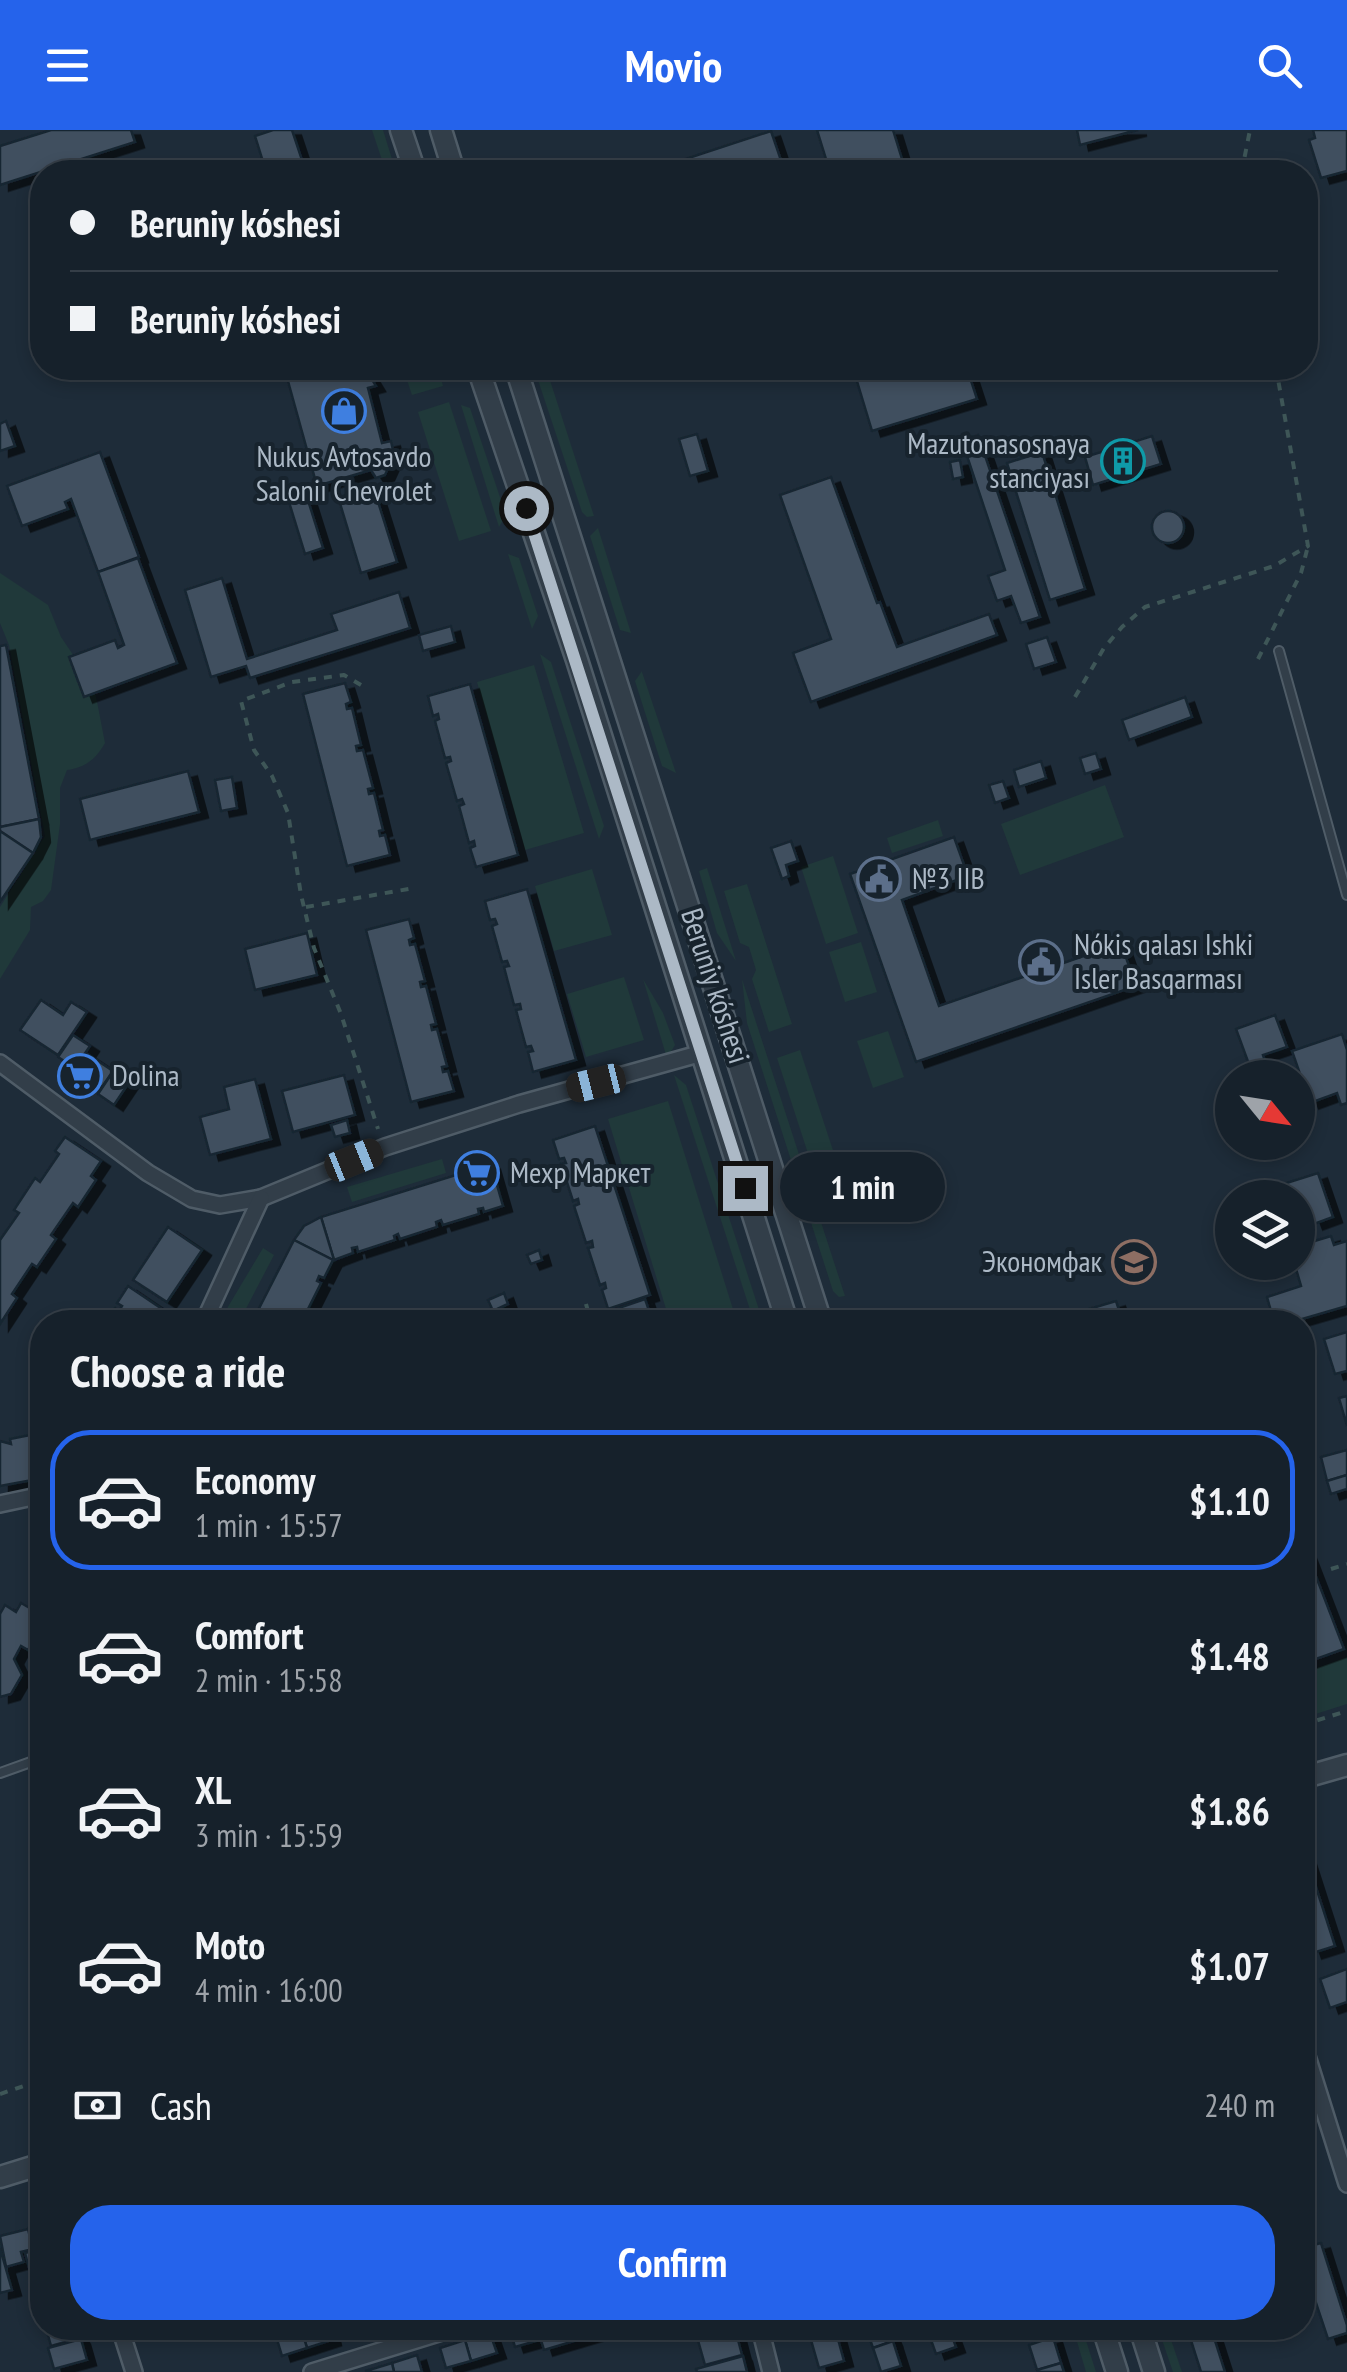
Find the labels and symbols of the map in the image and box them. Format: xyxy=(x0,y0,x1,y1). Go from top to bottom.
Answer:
shop icon: Nukus Avtosavdo Saloniı Chevrolet xyxy=(321,388,367,434)
place label: Mazutonasosnaya stanciyası xyxy=(907,423,1090,496)
place label: Nukus Avtosavdo Saloniı Chevrolet xyxy=(256,436,433,509)
building icon: Mazutonasosnaya stanciyası xyxy=(1100,438,1146,484)
route start xyxy=(504,486,549,531)
public building icon: №3 IIB xyxy=(856,856,902,902)
place label: №3 IIB xyxy=(912,858,985,897)
street label: Beruniy kóshesi xyxy=(673,903,760,1068)
place label: Nókis qalası Ishki Isler Basqarması xyxy=(1074,924,1253,997)
public building icon: Nókis qalası Ishki Isler Basqarması xyxy=(1018,939,1064,985)
supermarket icon: Dolina xyxy=(57,1053,103,1099)
place label: Dolina xyxy=(112,1055,179,1094)
north arrow xyxy=(1215,1060,1315,1160)
car xyxy=(563,1061,629,1105)
car xyxy=(321,1135,387,1185)
supermarket icon: Мехр Маркет xyxy=(454,1150,500,1196)
place label: Мехр Маркет xyxy=(510,1152,651,1191)
callout: 1 min xyxy=(780,1153,945,1223)
route end xyxy=(723,1166,768,1211)
school or university icon: Экономфак xyxy=(1111,1239,1157,1285)
place label: Экономфак xyxy=(982,1241,1102,1280)

